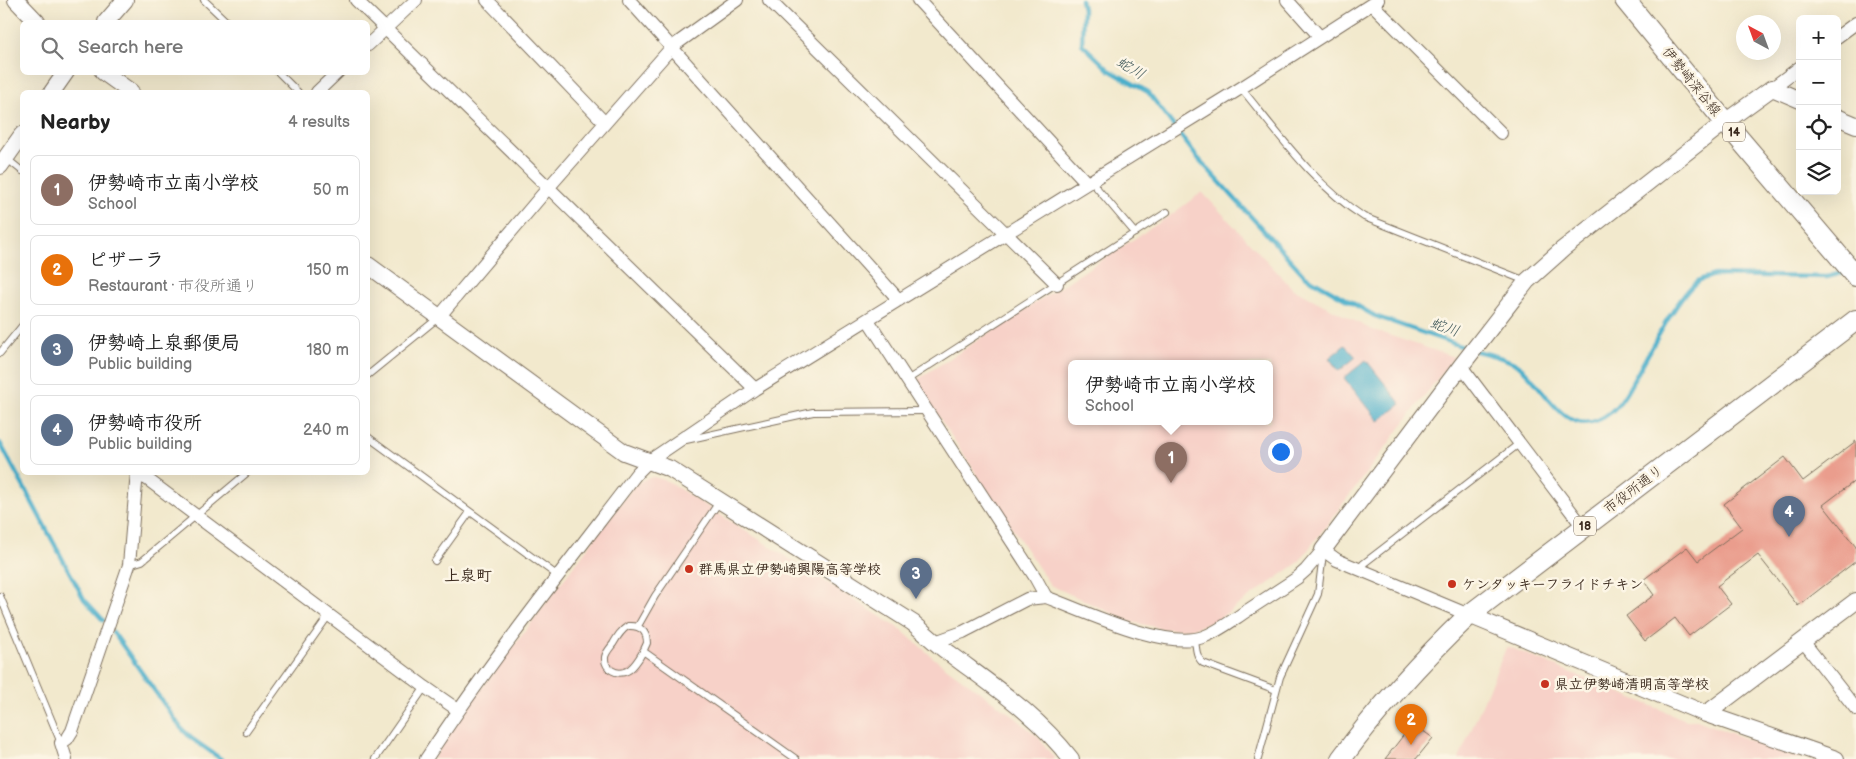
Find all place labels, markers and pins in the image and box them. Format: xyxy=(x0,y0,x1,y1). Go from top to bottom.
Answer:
pin: 1 xyxy=(1155,442,1187,483)
pin: 4 xyxy=(1773,496,1805,537)
pin: 3 xyxy=(900,558,932,599)
place label: 群馬県立伊勢崎興陽高等学校 xyxy=(699,561,881,578)
marker: 群馬県立伊勢崎興陽高等学校 xyxy=(683,563,695,575)
place label: ケンタッキーフライドチキン xyxy=(1462,576,1643,593)
marker: ケンタッキーフライドチキン xyxy=(1446,578,1458,590)
place label: 県立伊勢崎清明高等学校 xyxy=(1555,676,1709,693)
marker: 県立伊勢崎清明高等学校 xyxy=(1539,678,1551,690)
pin: 2 xyxy=(1395,704,1427,745)

